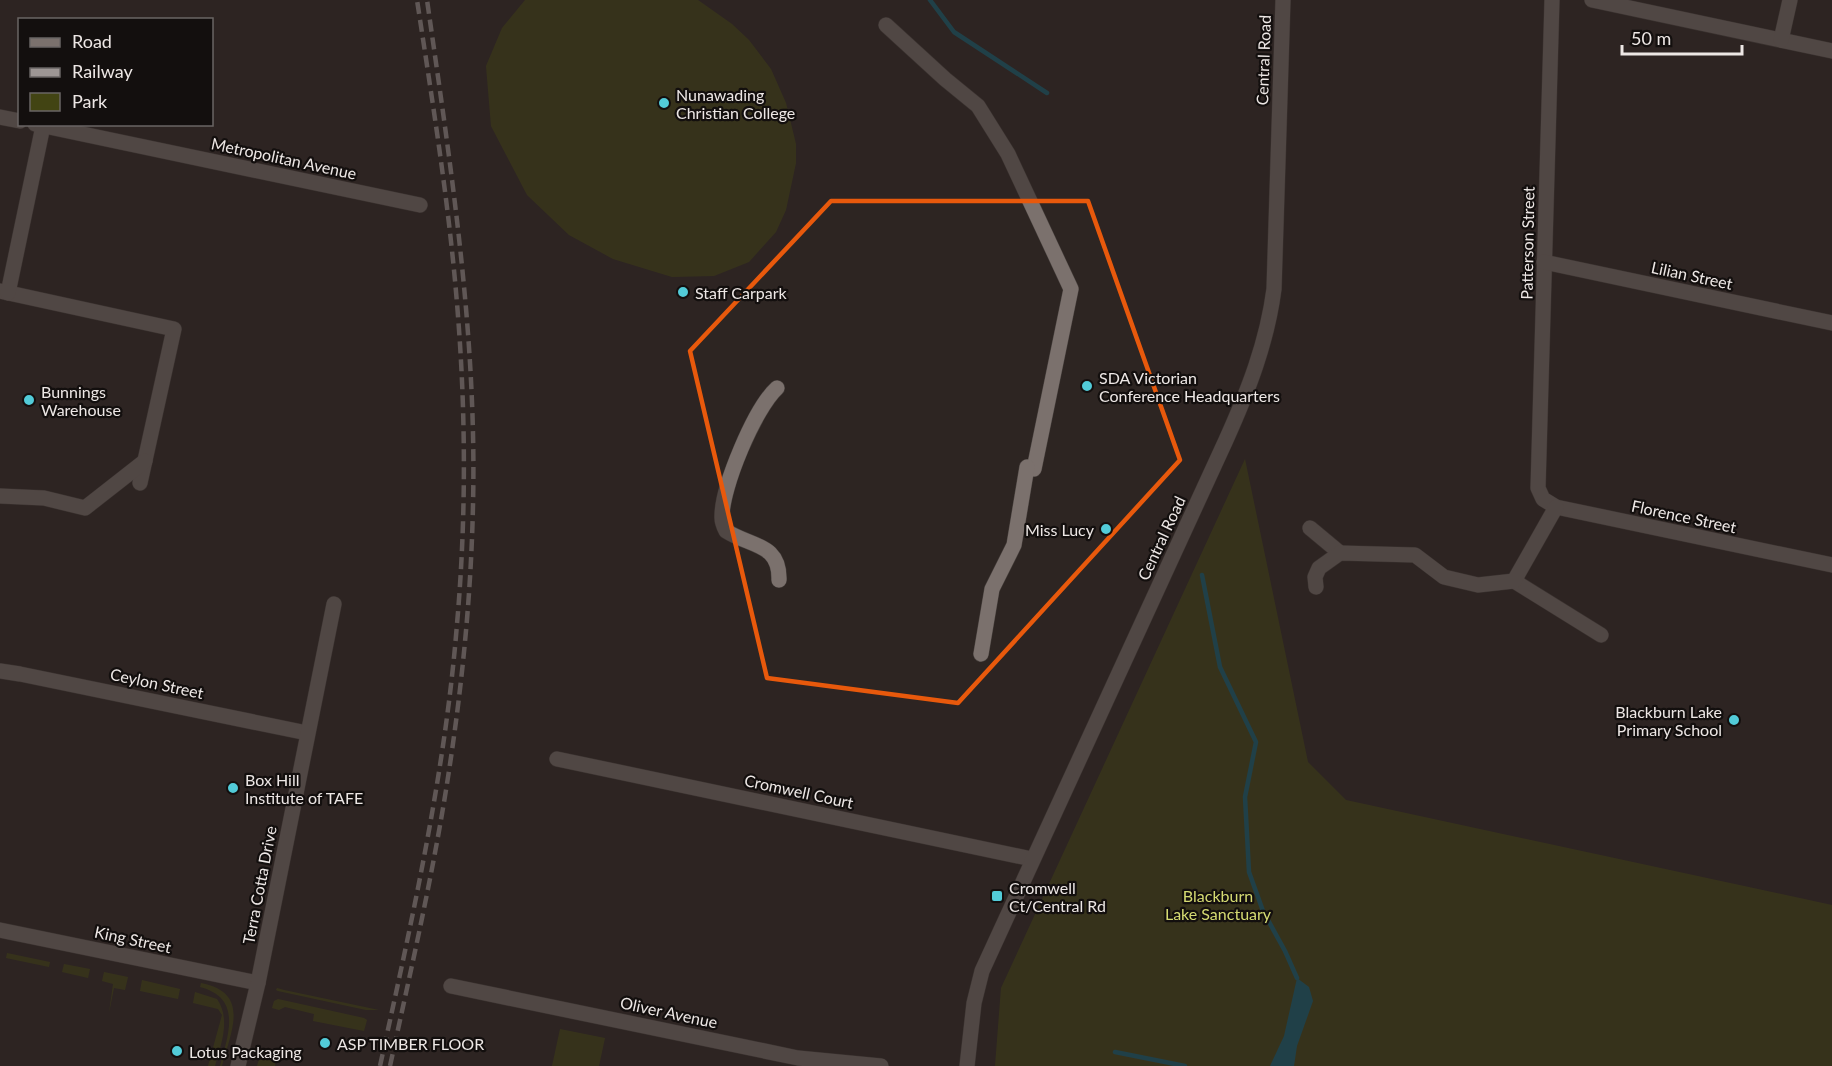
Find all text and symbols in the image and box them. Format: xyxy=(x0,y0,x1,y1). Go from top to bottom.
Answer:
street label: Central Road xyxy=(1252,14,1274,106)
legend xyxy=(18,18,213,126)
scale bar xyxy=(1622,18,1742,56)
text: 50 m xyxy=(1631,27,1671,49)
text: Road xyxy=(72,30,112,52)
text: Railway xyxy=(72,60,133,82)
place label: Nunawading Christian College xyxy=(676,85,795,122)
text: Park xyxy=(72,90,108,112)
marker: Nunawading Christian College xyxy=(657,96,671,110)
street label: Metropolitan Avenue xyxy=(210,133,358,183)
street label: Patterson Street xyxy=(1517,186,1537,300)
street label: Lilian Street xyxy=(1650,257,1735,293)
place label: Staff Carpark xyxy=(695,283,788,302)
marker: Staff Carpark xyxy=(676,285,690,299)
place label: SDA Victorian Conference Headquarters xyxy=(1099,368,1280,405)
marker: SDA Victorian Conference Headquarters xyxy=(1080,379,1094,393)
place label: Bunnings Warehouse xyxy=(41,382,121,419)
marker: Bunnings Warehouse xyxy=(22,393,36,407)
street label: Central Road xyxy=(1133,493,1189,583)
street label: Florence Street xyxy=(1630,496,1738,536)
place label: Miss Lucy xyxy=(1025,520,1095,539)
marker: Miss Lucy xyxy=(1099,522,1113,536)
street label: Ceylon Street xyxy=(109,664,206,702)
place label: Blackburn Lake Primary School xyxy=(1615,702,1722,739)
marker: Blackburn Lake Primary School xyxy=(1727,713,1741,727)
place label: Box Hill Institute of TAFE xyxy=(245,770,363,807)
street label: Cromwell Court xyxy=(743,770,855,812)
marker: Box Hill Institute of TAFE xyxy=(226,781,240,795)
street label: Terra Cotta Drive xyxy=(238,824,280,946)
place label: Cromwell Ct/Central Rd xyxy=(1009,878,1106,915)
park label: Blackburn Lake Sanctuary xyxy=(1165,886,1272,923)
marker: Cromwell Ct/Central Rd xyxy=(990,889,1004,903)
street label: King Street xyxy=(93,922,173,956)
street label: Oliver Avenue xyxy=(619,992,719,1032)
place label: ASP TIMBER FLOOR xyxy=(337,1034,484,1053)
marker: ASP TIMBER FLOOR xyxy=(318,1036,332,1050)
place label: Lotus Packaging xyxy=(189,1042,302,1061)
marker: Lotus Packaging xyxy=(170,1044,184,1058)

